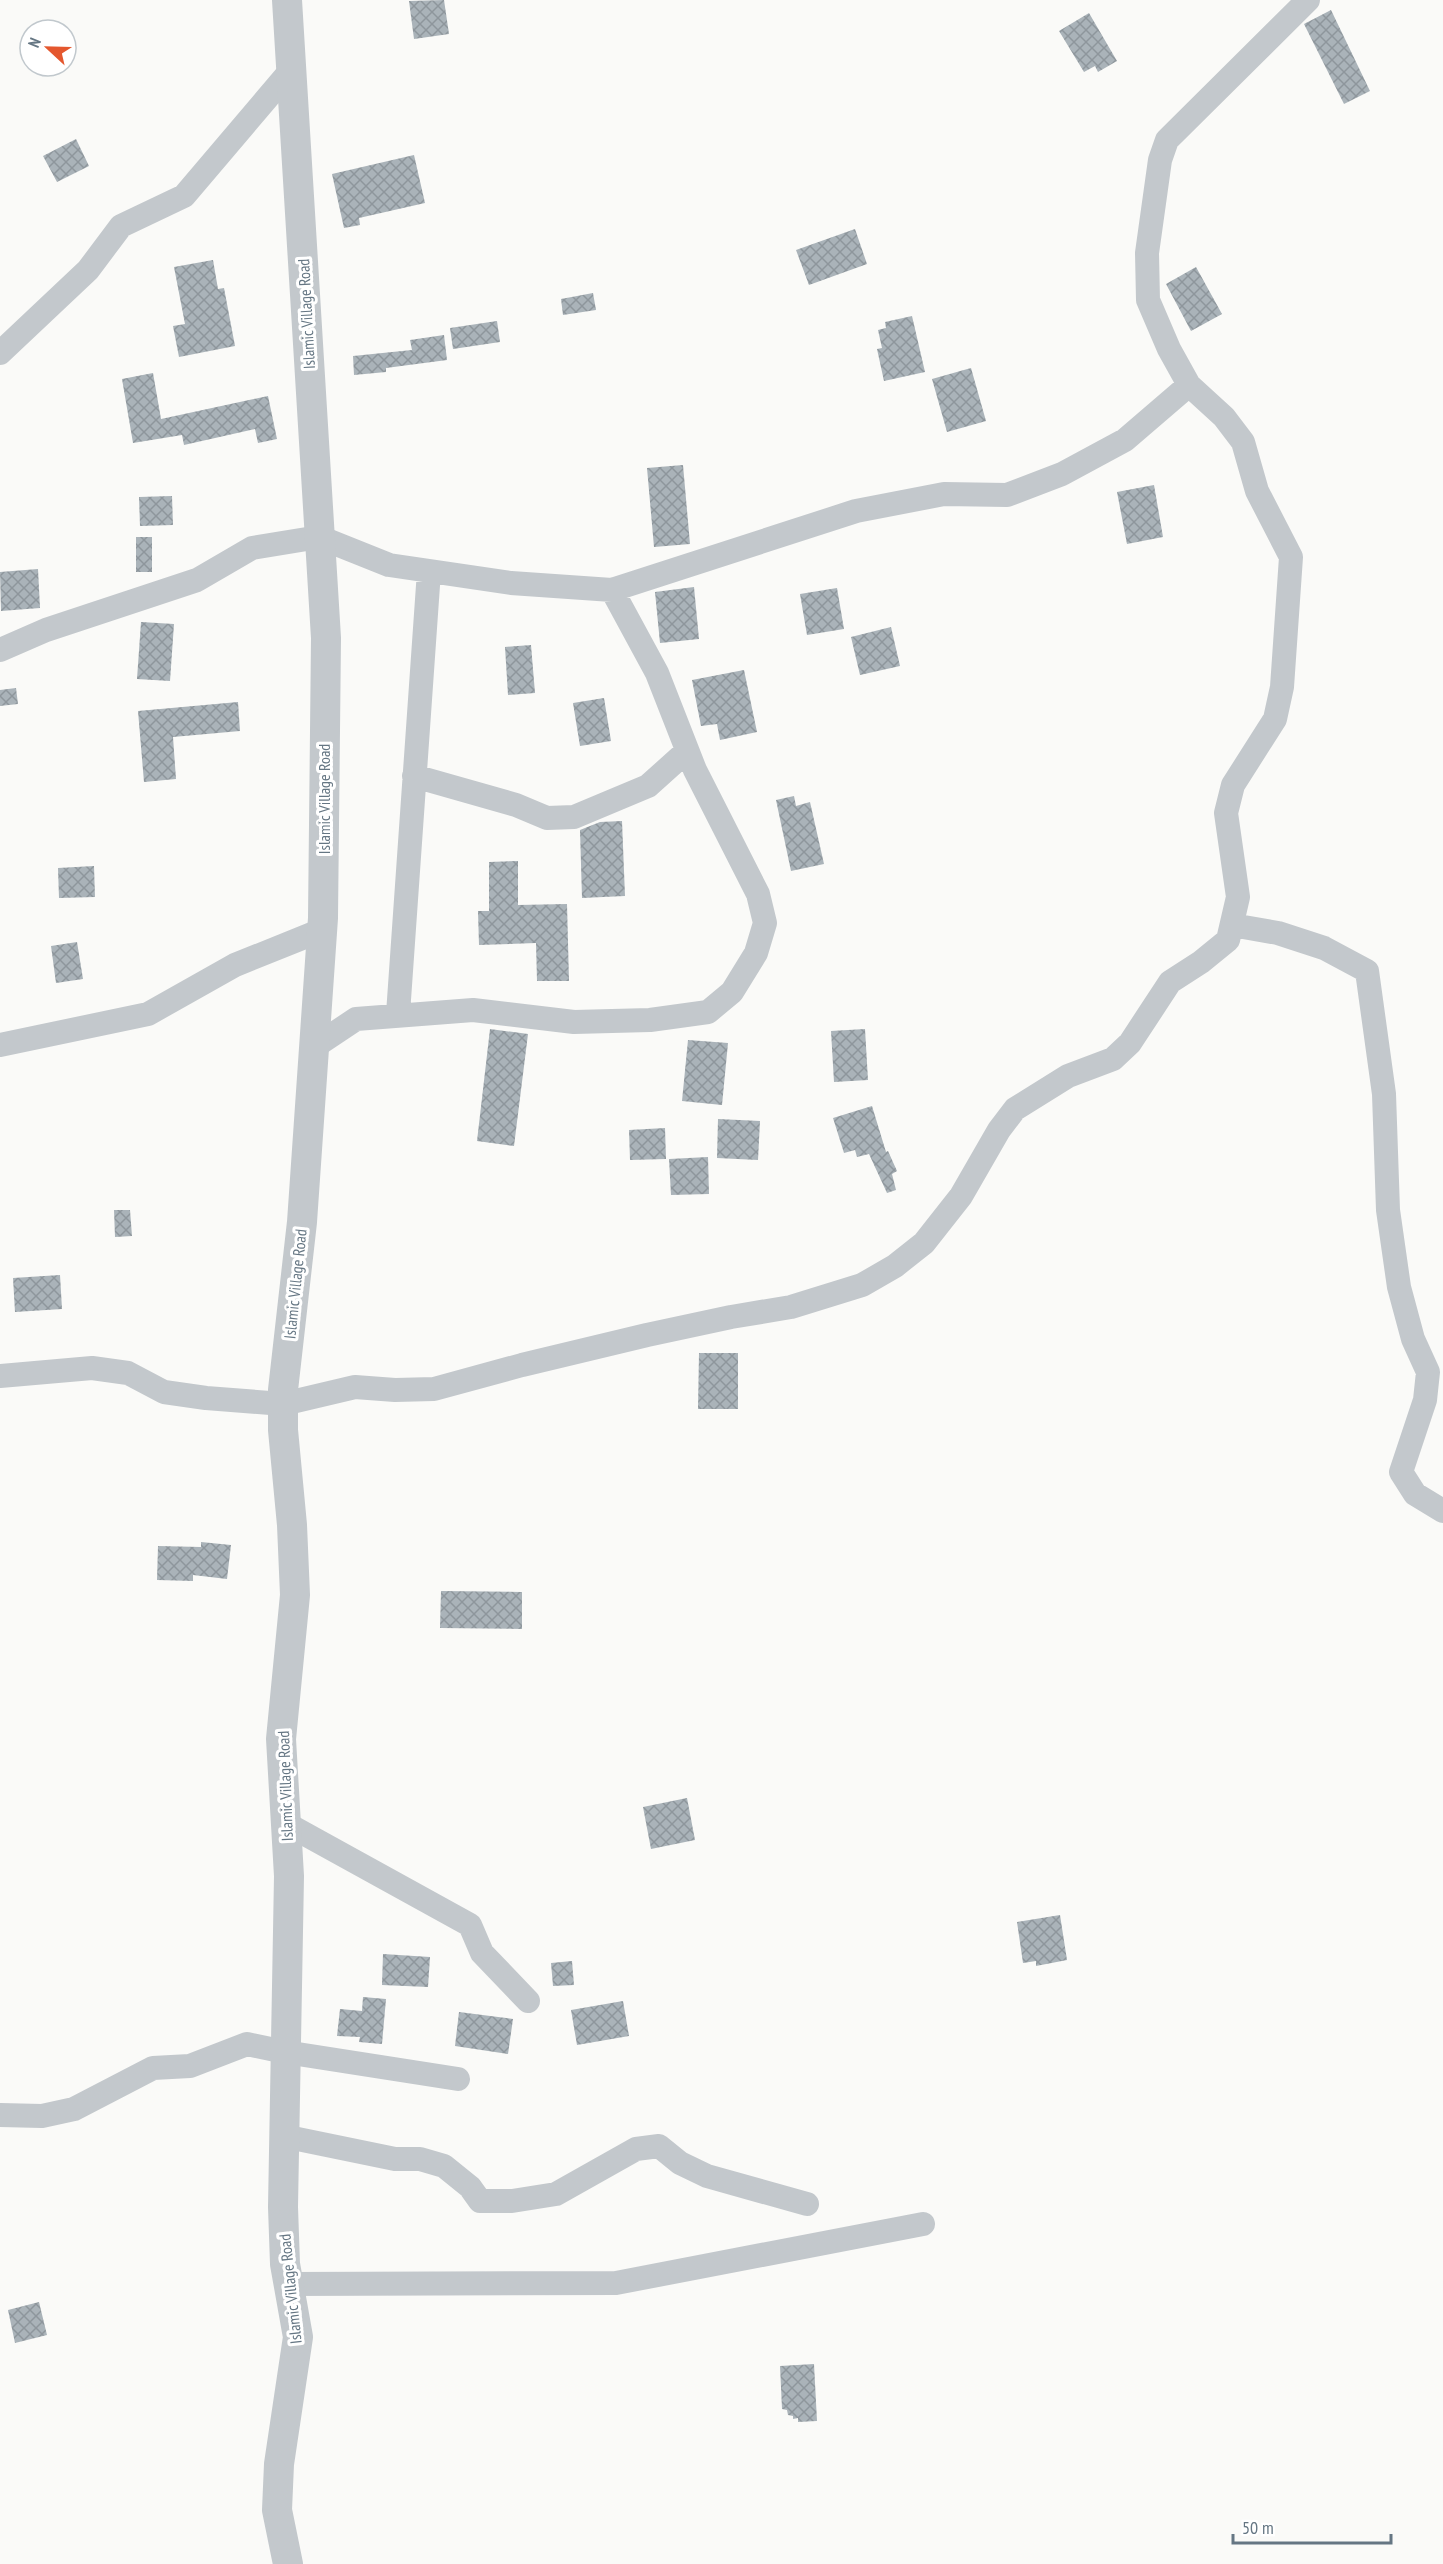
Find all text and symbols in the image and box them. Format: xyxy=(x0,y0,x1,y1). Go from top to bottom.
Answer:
north arrow xyxy=(18,18,78,78)
text: N xyxy=(23,35,45,50)
street label: Islamic Village Road xyxy=(293,258,319,370)
street label: Islamic Village Road xyxy=(314,744,334,854)
street label: Islamic Village Road xyxy=(279,1228,311,1340)
street label: Islamic Village Road xyxy=(273,1730,297,1842)
street label: Islamic Village Road xyxy=(274,2233,306,2345)
scale bar xyxy=(1233,2507,1390,2545)
text: 50 m xyxy=(1242,2516,1274,2539)

